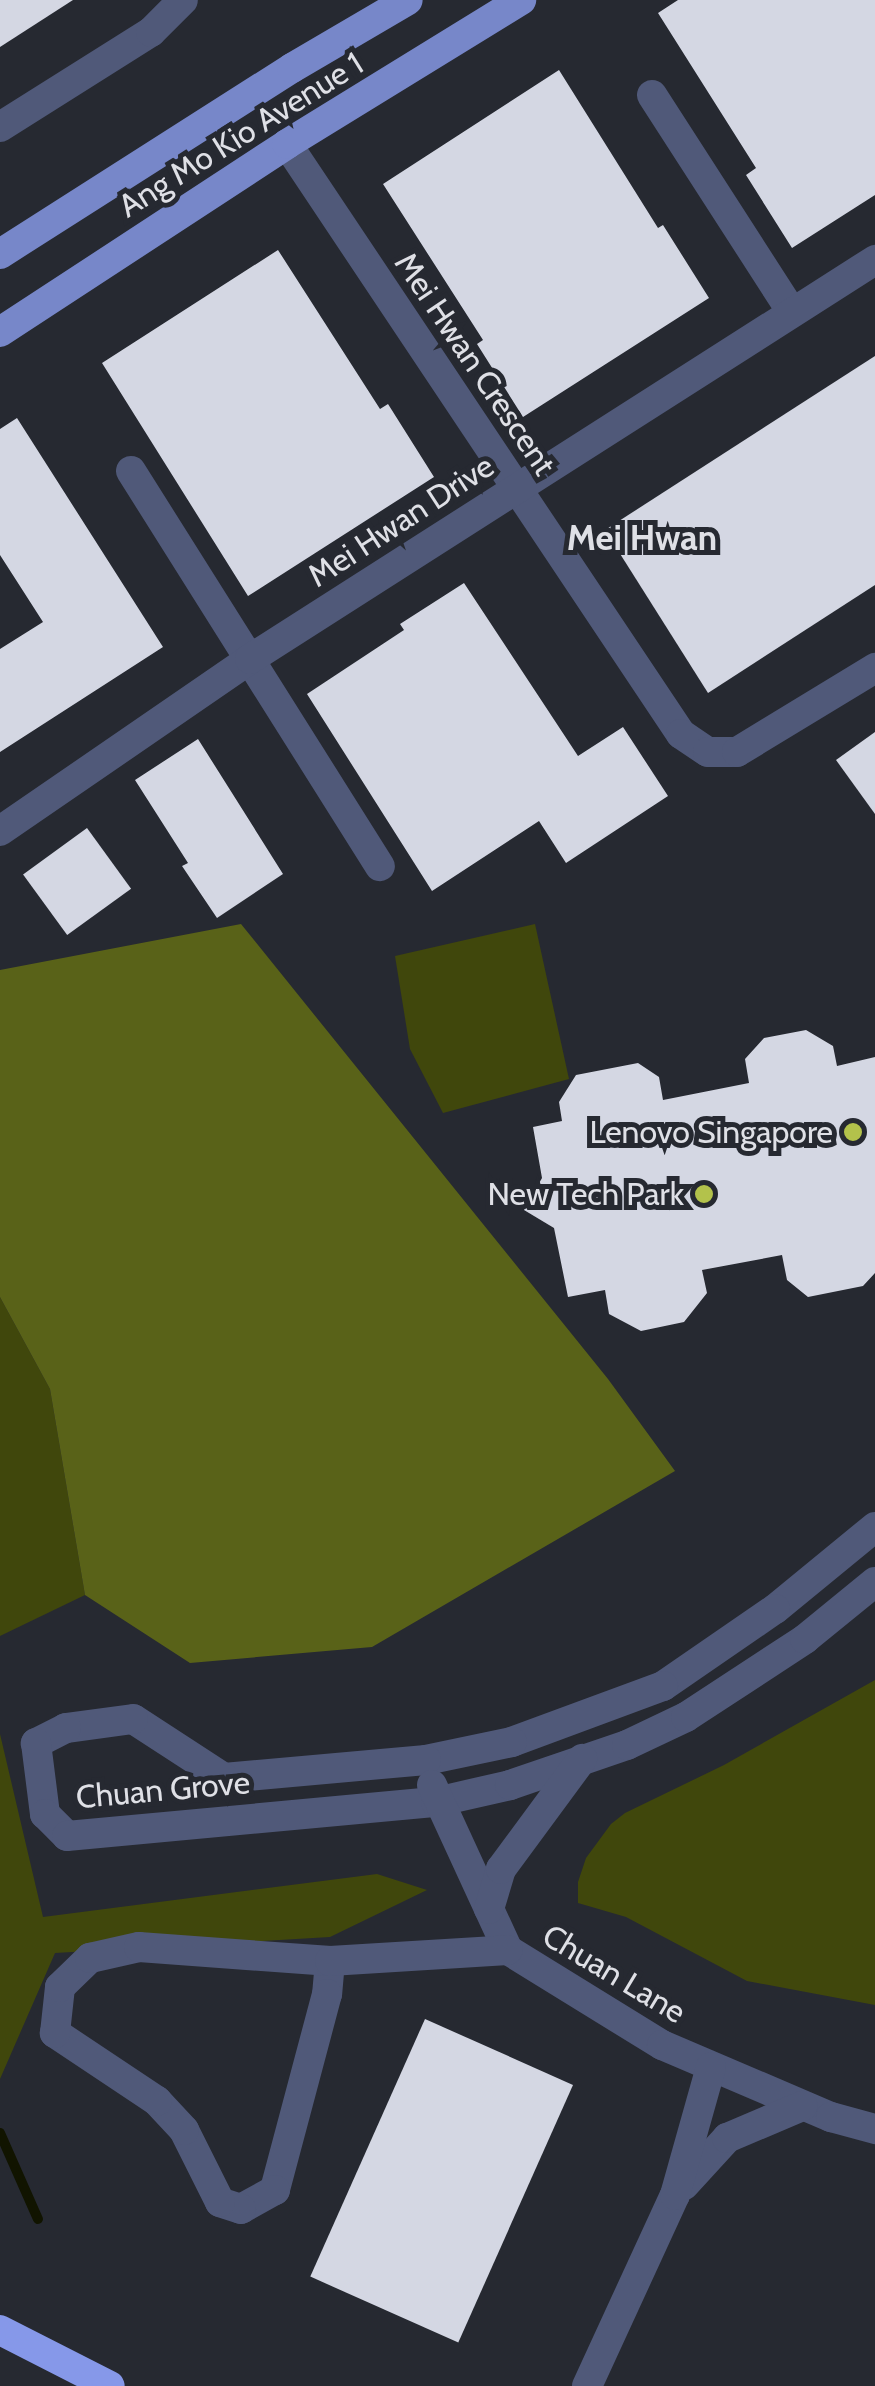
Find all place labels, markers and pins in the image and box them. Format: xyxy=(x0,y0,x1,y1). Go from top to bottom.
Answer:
place label: Lenovo Singapore xyxy=(589,1113,833,1151)
marker: Lenovo Singapore xyxy=(842,1121,864,1143)
place label: New Tech Park xyxy=(487,1175,684,1213)
marker: New Tech Park xyxy=(693,1183,715,1205)

